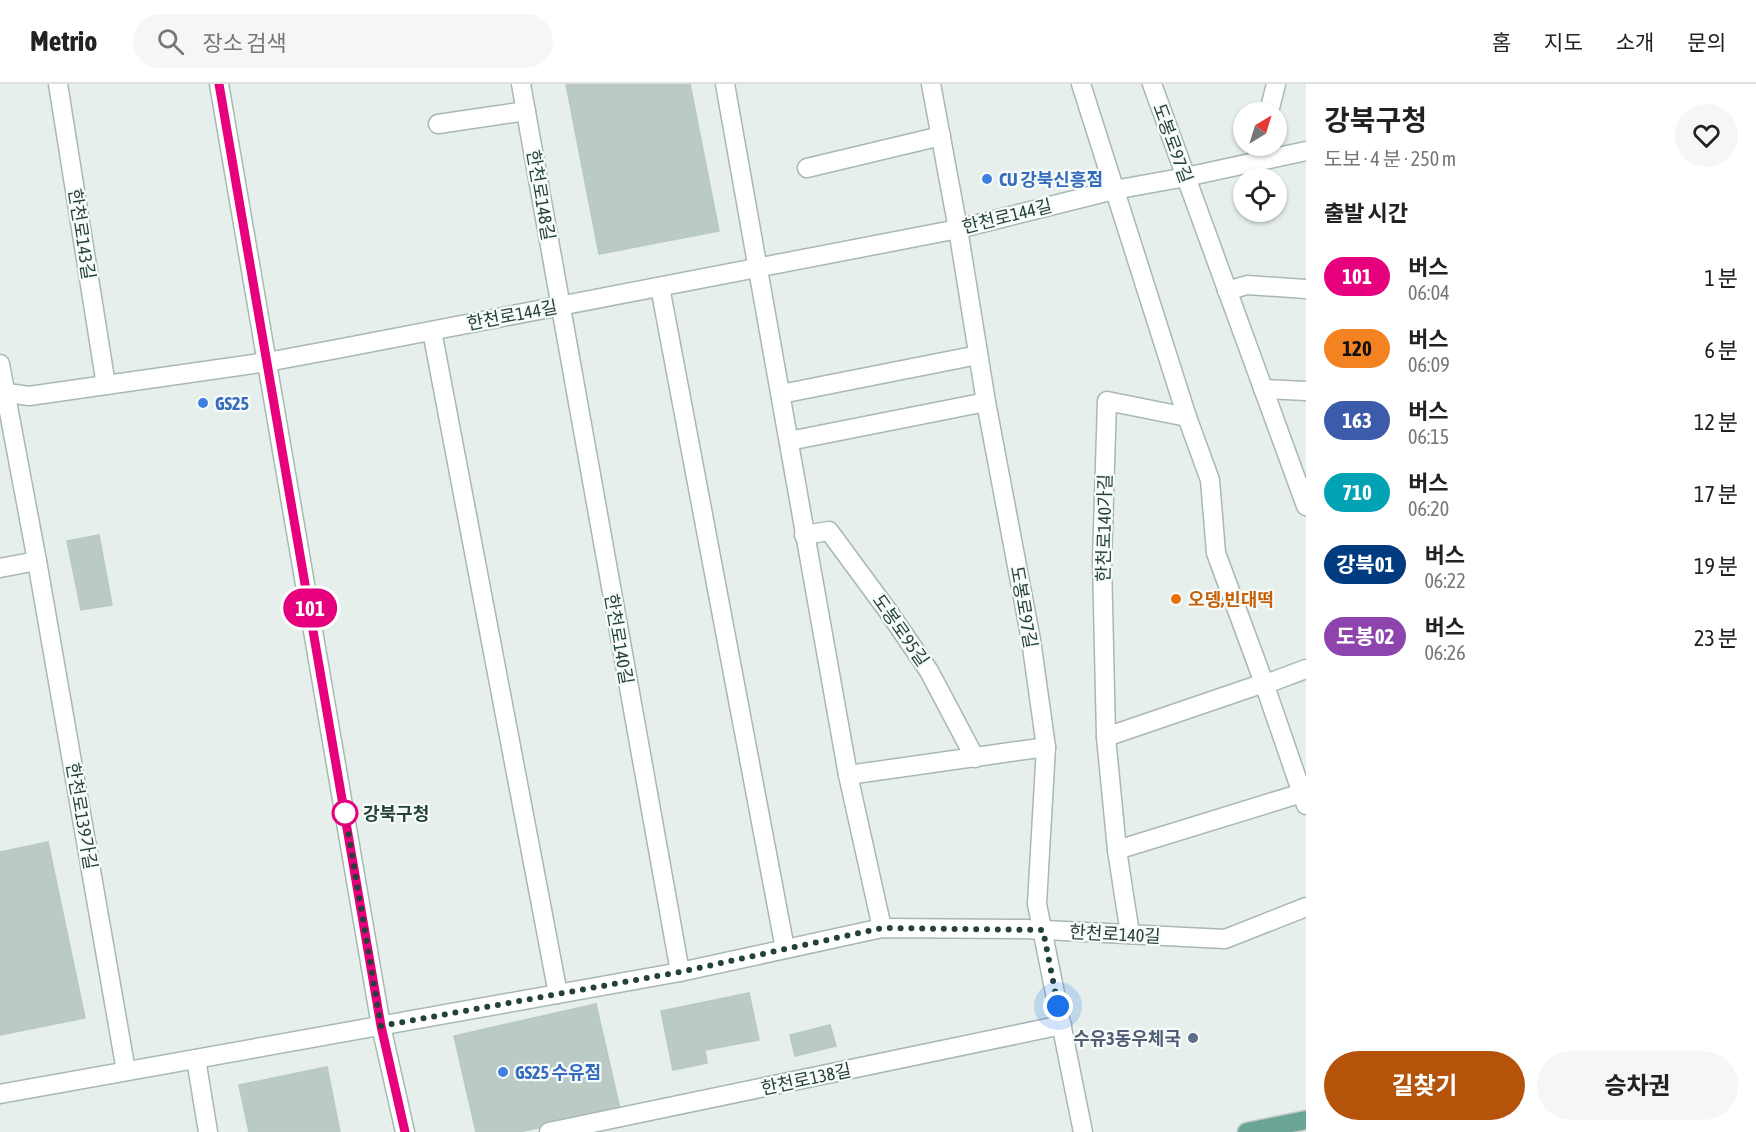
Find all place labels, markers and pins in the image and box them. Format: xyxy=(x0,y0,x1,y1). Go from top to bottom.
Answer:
place label: CU 강북신흥점 xyxy=(999,169,1103,190)
marker: CU 강북신흥점 xyxy=(980,172,994,186)
place label: GS25 xyxy=(215,393,249,414)
marker: GS25 xyxy=(196,396,210,410)
place label: 오뎅,빈대떡 xyxy=(1188,589,1274,610)
marker: 오뎅,빈대떡 xyxy=(1169,592,1183,606)
marker: 강북구청 xyxy=(332,800,358,826)
place label: 강북구청 xyxy=(363,803,429,824)
place label: 수유3동우체국 xyxy=(1073,1028,1181,1049)
marker: 수유3동우체국 xyxy=(1186,1031,1200,1045)
place label: GS25 수유점 xyxy=(515,1062,601,1083)
marker: GS25 수유점 xyxy=(496,1065,510,1079)

